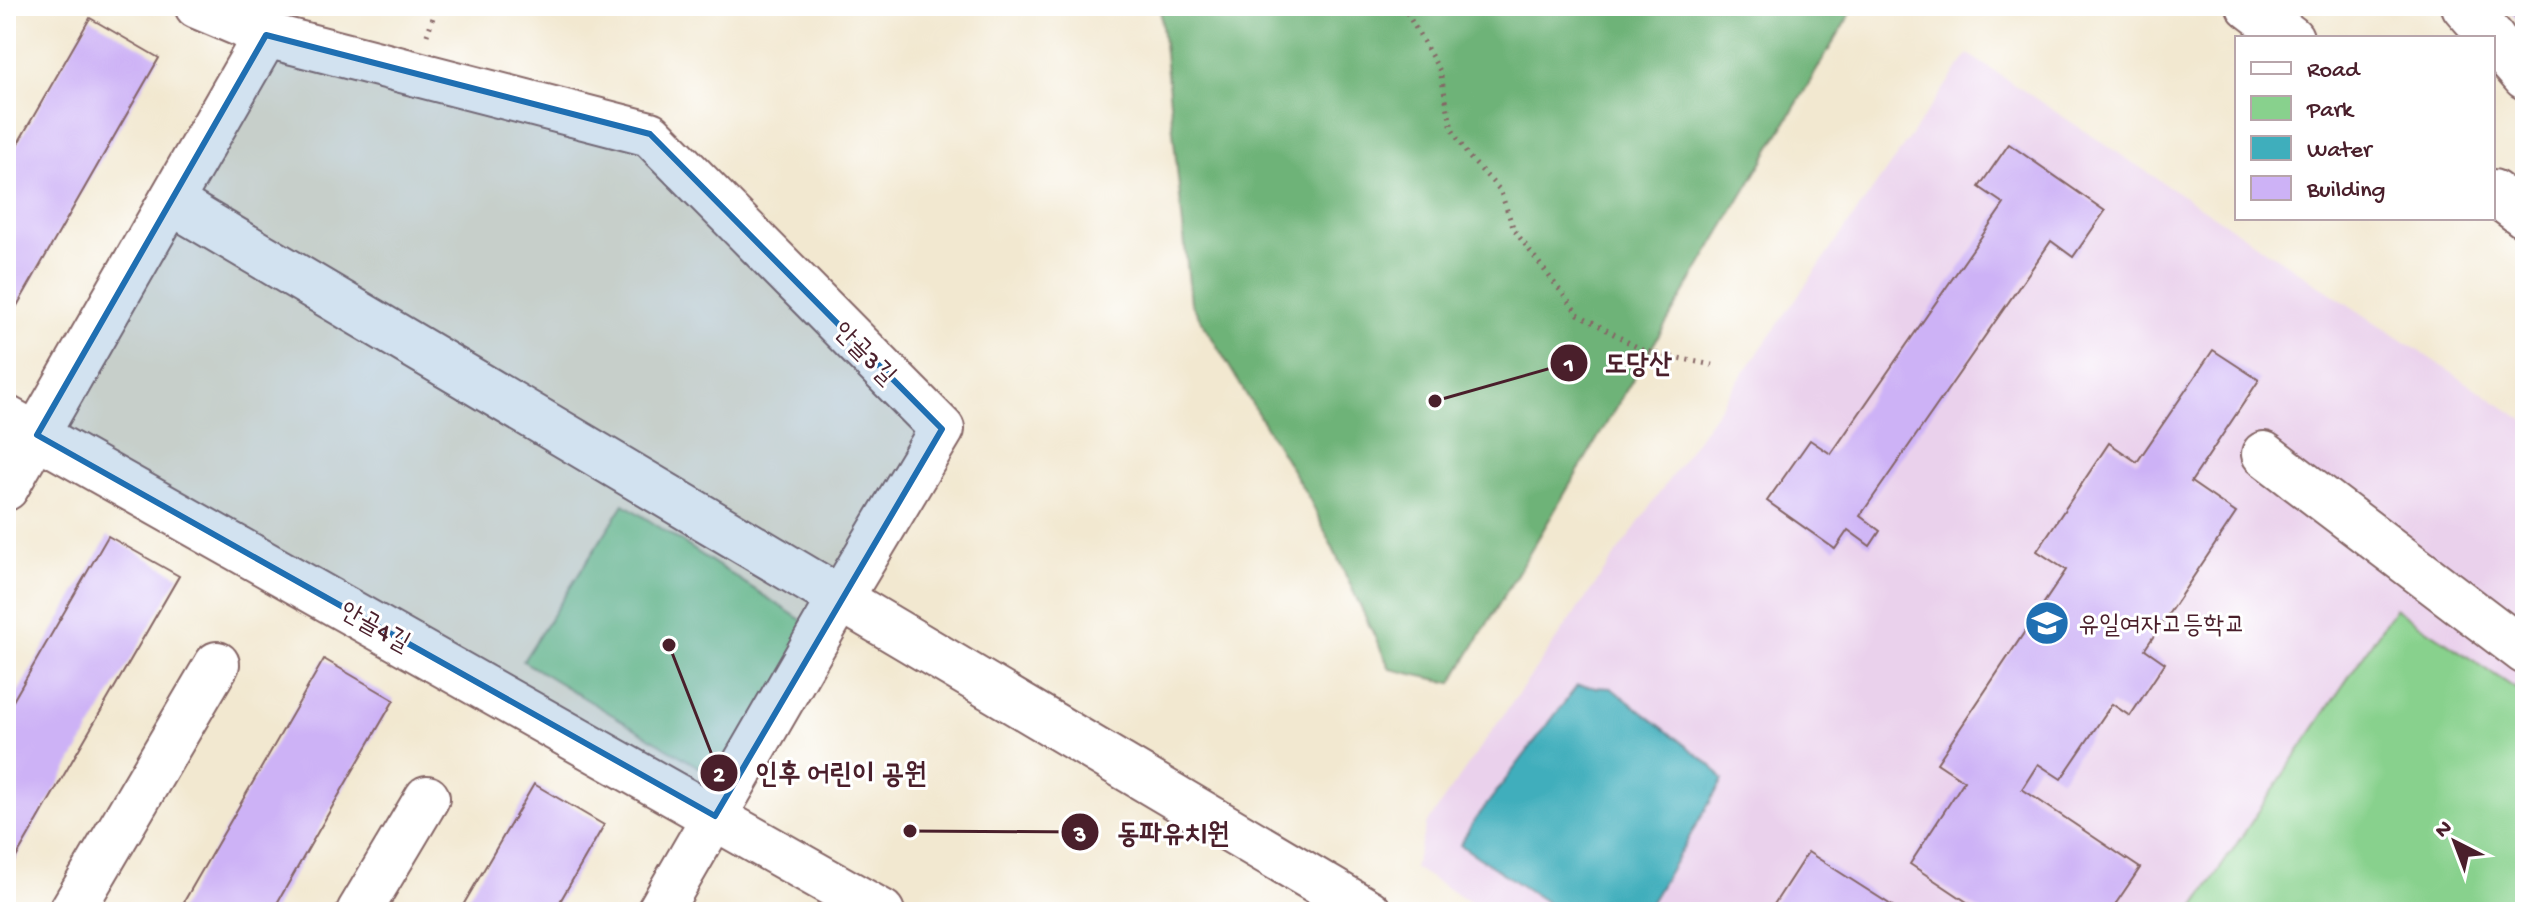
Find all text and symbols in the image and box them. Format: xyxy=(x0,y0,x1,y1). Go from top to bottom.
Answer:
legend xyxy=(2235,36,2495,220)
text: Road xyxy=(2307,57,2361,86)
text: Park xyxy=(2306,97,2355,126)
text: Water xyxy=(2307,137,2374,166)
text: Building xyxy=(2306,177,2385,206)
street label: 안골3길 xyxy=(825,317,901,393)
callout: 도당산 xyxy=(1549,337,1688,389)
text: 도당산 xyxy=(1604,350,1672,383)
text: 1 xyxy=(1563,352,1574,381)
street label: 안골4길 xyxy=(333,597,414,661)
school or university icon: 유일여자고등학교 xyxy=(2023,599,2071,647)
place label: 유일여자고등학교 xyxy=(2078,612,2245,643)
callout: 인후 어린이 공원 xyxy=(699,747,942,799)
text: 인후 어린이 공원 xyxy=(756,759,926,793)
text: 2 xyxy=(713,762,725,791)
north arrow xyxy=(2415,802,2495,882)
callout: 동파유치원 xyxy=(1060,806,1245,858)
text: N xyxy=(2430,816,2458,845)
text: 동파유치원 xyxy=(1117,820,1229,853)
text: 3 xyxy=(1073,822,1086,851)

